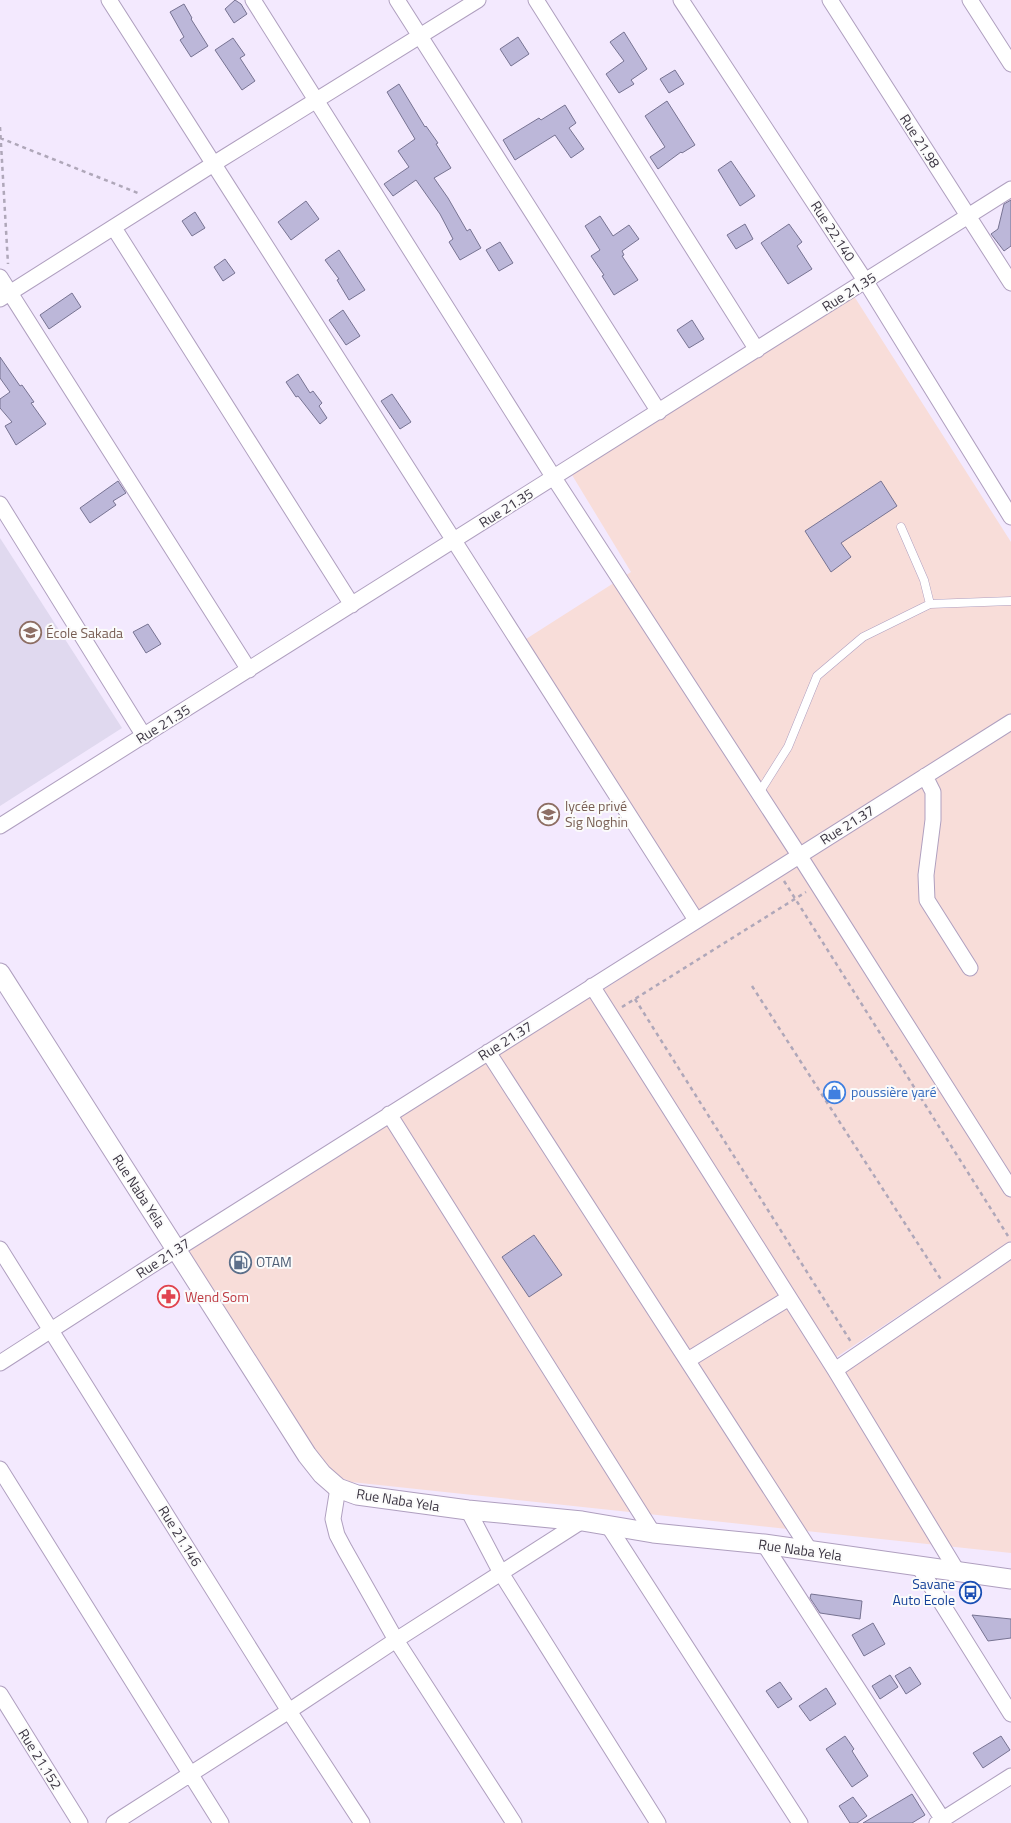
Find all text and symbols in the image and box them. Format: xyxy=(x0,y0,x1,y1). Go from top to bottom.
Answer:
street label: Rue 21.98 xyxy=(895,110,946,172)
street label: Rue 22.140 xyxy=(806,196,861,265)
street label: Rue 21.35 xyxy=(817,267,880,317)
street label: Rue 21.35 xyxy=(474,483,537,533)
school or university icon: École Sakada xyxy=(18,621,42,645)
place label: École Sakada xyxy=(46,622,123,643)
street label: Rue 21.35 xyxy=(131,699,194,749)
place label: lycée privé Sig Noghin xyxy=(565,795,628,832)
street label: Rue 21.37 xyxy=(815,800,878,850)
school or university icon: lycée privé Sig Noghin xyxy=(537,802,561,826)
street label: Rue 21.37 xyxy=(473,1016,536,1066)
shop icon: poussière yaré xyxy=(823,1080,847,1104)
place label: poussière yaré xyxy=(851,1081,937,1102)
street label: Rue Naba Yela xyxy=(108,1150,171,1232)
street label: Rue 21.37 xyxy=(132,1232,194,1283)
fuel station icon: OTAM xyxy=(228,1250,252,1274)
place label: OTAM xyxy=(256,1251,292,1272)
pharmacy icon: Wend Som xyxy=(157,1285,181,1309)
place label: Wend Som xyxy=(185,1286,249,1307)
street label: Rue Naba Yela xyxy=(355,1483,441,1516)
street label: Rue 21.146 xyxy=(153,1501,208,1570)
street label: Rue Naba Yela xyxy=(757,1533,843,1566)
place label: Savane Auto Ecole xyxy=(893,1573,955,1610)
bus stop icon: Savane Auto Ecole xyxy=(959,1580,983,1604)
street label: Rue 21.152 xyxy=(13,1724,67,1793)

